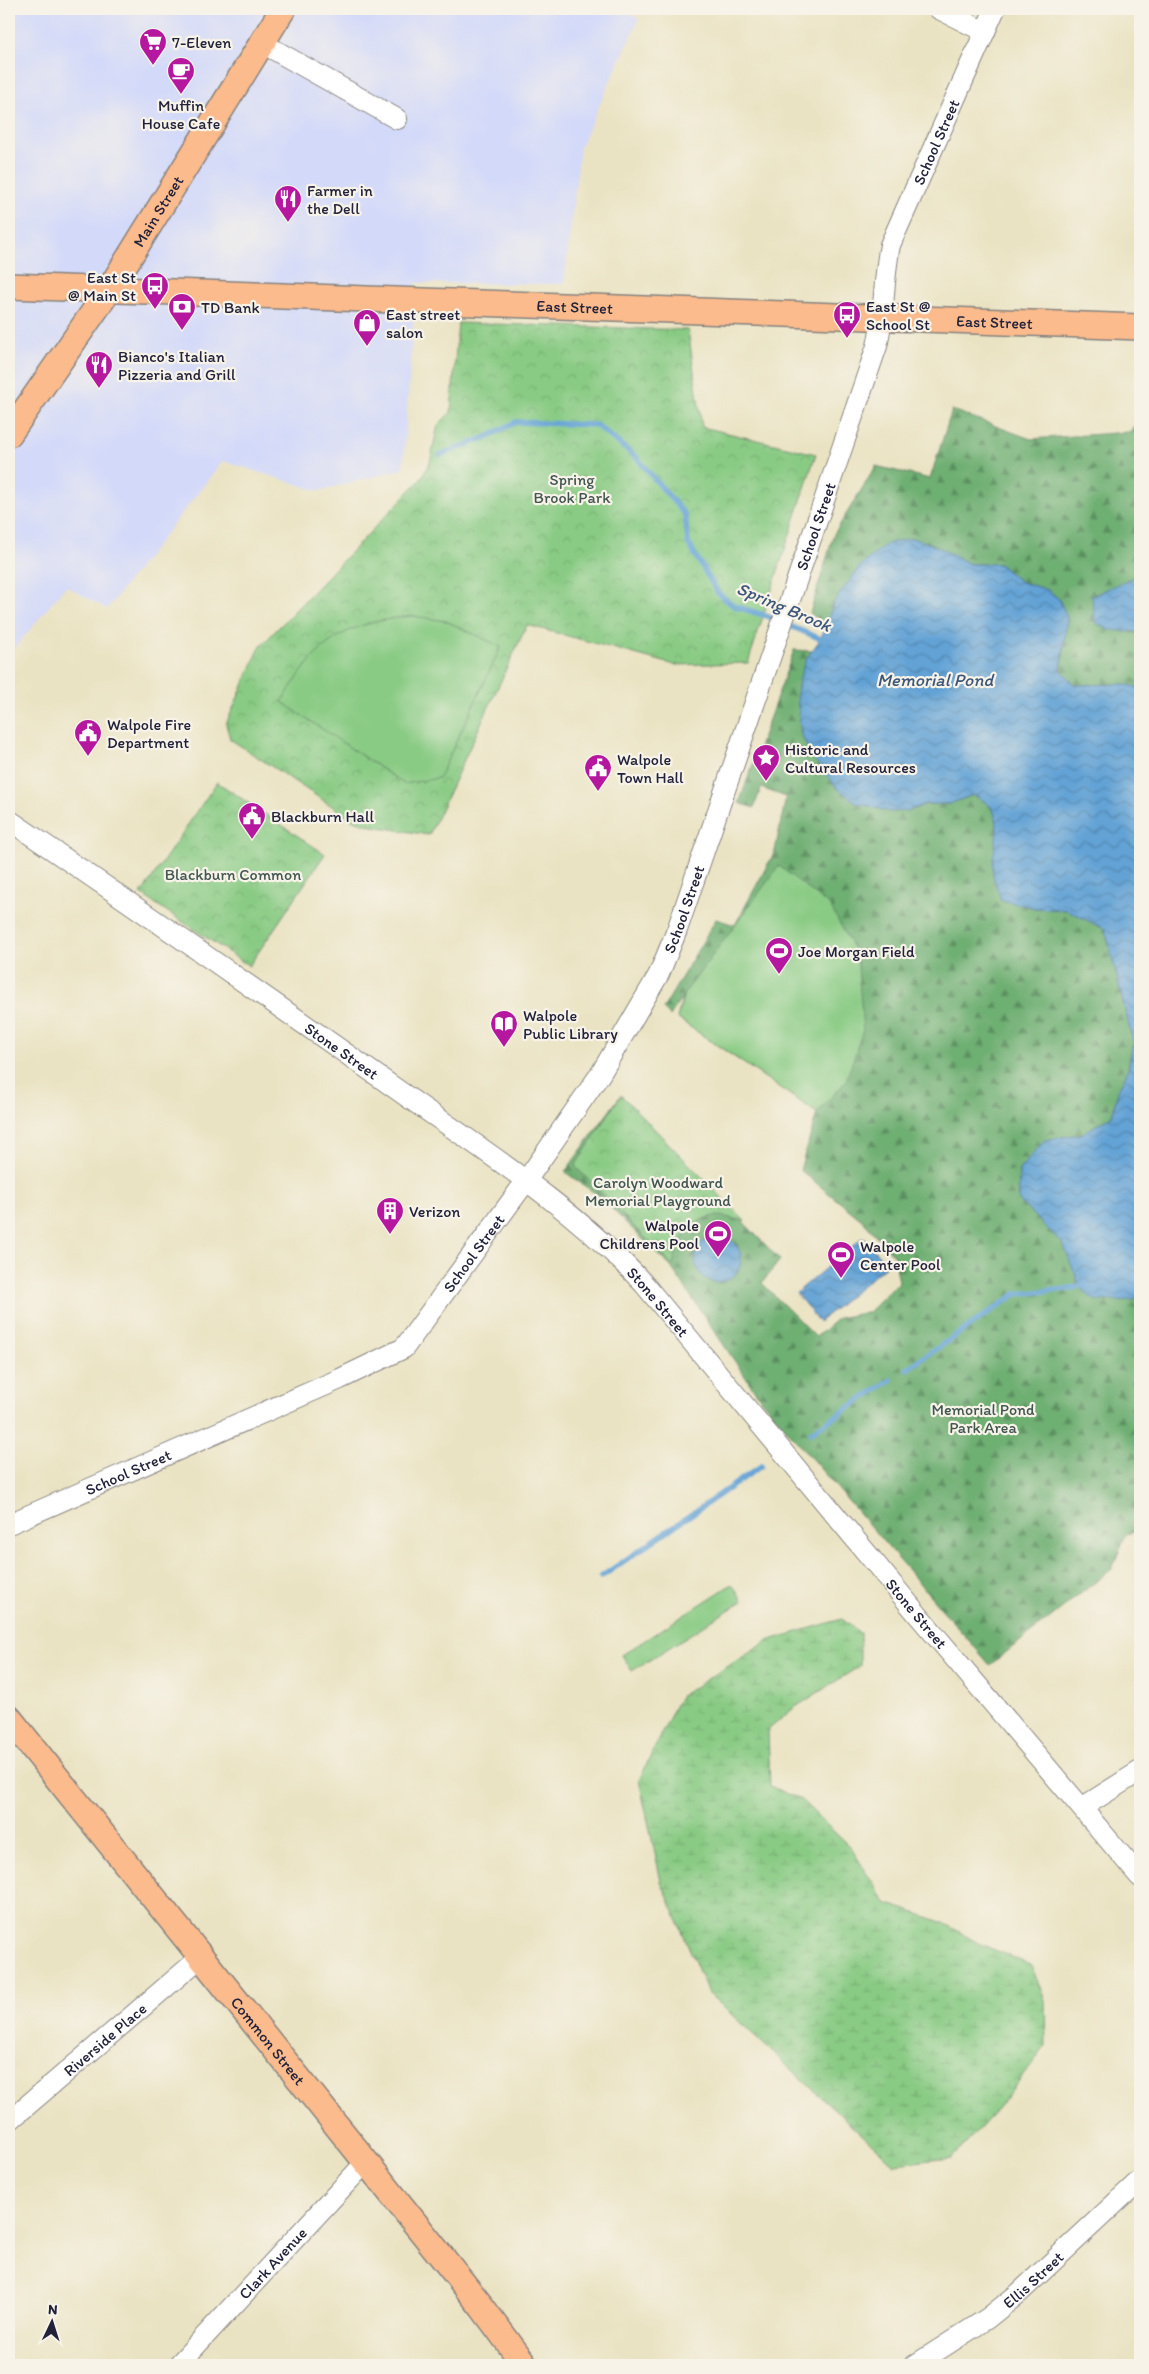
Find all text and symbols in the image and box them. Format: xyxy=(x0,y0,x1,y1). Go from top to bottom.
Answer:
supermarket icon: 7-Eleven xyxy=(138,27,168,66)
place label: 7-Eleven xyxy=(172,33,231,52)
cafe icon: Muffin House Cafe xyxy=(166,56,196,95)
place label: Muffin House Cafe xyxy=(142,96,220,133)
street label: School Street xyxy=(909,96,964,188)
street label: Main Street xyxy=(129,172,187,251)
place label: Farmer in the Dell xyxy=(307,181,373,218)
restaurant icon: Farmer in the Dell xyxy=(273,184,303,223)
place label: East St @ Main St xyxy=(68,268,136,305)
bus stop icon: East St @ Main St xyxy=(140,271,170,310)
bank icon: TD Bank xyxy=(167,292,197,331)
street label: East Street xyxy=(536,296,613,318)
place label: East St @ School St xyxy=(866,297,931,334)
place label: TD Bank xyxy=(201,298,260,317)
bus stop icon: East St @ School St xyxy=(832,300,862,339)
place label: East street salon xyxy=(386,305,460,342)
shop icon: East street salon xyxy=(352,308,382,347)
street label: East Street xyxy=(956,311,1033,333)
place label: Bianco's Italian Pizzeria and Grill xyxy=(118,347,236,384)
restaurant icon: Bianco's Italian Pizzeria and Grill xyxy=(84,350,114,389)
park label: Spring Brook Park xyxy=(534,470,611,507)
street label: School Street xyxy=(792,480,840,573)
water label: Spring Brook xyxy=(733,577,836,637)
water label: Memorial Pond xyxy=(877,669,995,691)
place label: Walpole Fire Department xyxy=(107,715,191,752)
public building icon: Walpole Fire Department xyxy=(73,718,103,757)
place label: Historic and Cultural Resources xyxy=(785,740,916,777)
place icon: Historic and Cultural Resources xyxy=(751,743,781,782)
place label: Walpole Town Hall xyxy=(617,750,684,787)
public building icon: Walpole Town Hall xyxy=(583,753,613,792)
public building icon: Blackburn Hall xyxy=(237,801,267,840)
place label: Blackburn Hall xyxy=(271,807,374,826)
street label: School Street xyxy=(660,863,708,956)
park label: Blackburn Common xyxy=(165,865,301,884)
sports icon: Joe Morgan Field xyxy=(764,936,794,975)
place label: Joe Morgan Field xyxy=(798,942,915,961)
place label: Walpole Public Library xyxy=(523,1006,618,1043)
library icon: Walpole Public Library xyxy=(489,1009,519,1048)
street label: Stone Street xyxy=(301,1019,382,1084)
park label: Carolyn Woodward Memorial Playground xyxy=(585,1173,731,1210)
building icon: Verizon xyxy=(375,1196,405,1235)
place label: Verizon xyxy=(409,1202,460,1221)
street label: School Street xyxy=(439,1211,508,1296)
place label: Walpole Childrens Pool xyxy=(600,1216,699,1253)
sports icon: Walpole Childrens Pool xyxy=(703,1219,733,1258)
place label: Walpole Center Pool xyxy=(860,1237,941,1274)
sports icon: Walpole Center Pool xyxy=(826,1240,856,1279)
street label: Stone Street xyxy=(623,1263,693,1341)
park label: Memorial Pond Park Area xyxy=(931,1400,1035,1437)
street label: School Street xyxy=(82,1445,174,1499)
street label: Stone Street xyxy=(882,1575,951,1653)
street label: Common Street xyxy=(227,1993,309,2089)
street label: Riverside Place xyxy=(60,1999,151,2080)
street label: Clark Avenue xyxy=(235,2223,311,2303)
street label: Ellis Street xyxy=(999,2248,1067,2312)
north arrow xyxy=(28,2296,78,2346)
text: N xyxy=(48,2301,58,2318)

